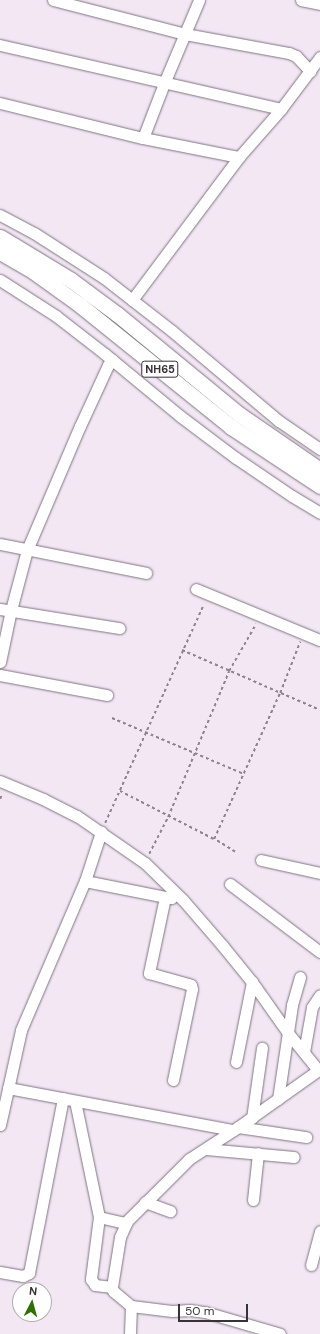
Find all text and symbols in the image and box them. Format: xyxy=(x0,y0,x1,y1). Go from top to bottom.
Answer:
road number: NH65 xyxy=(141,360,179,378)
north arrow xyxy=(12,1282,52,1322)
text: N xyxy=(28,1284,38,1298)
scale bar xyxy=(180,1296,250,1322)
text: 50 m xyxy=(185,1303,214,1319)

